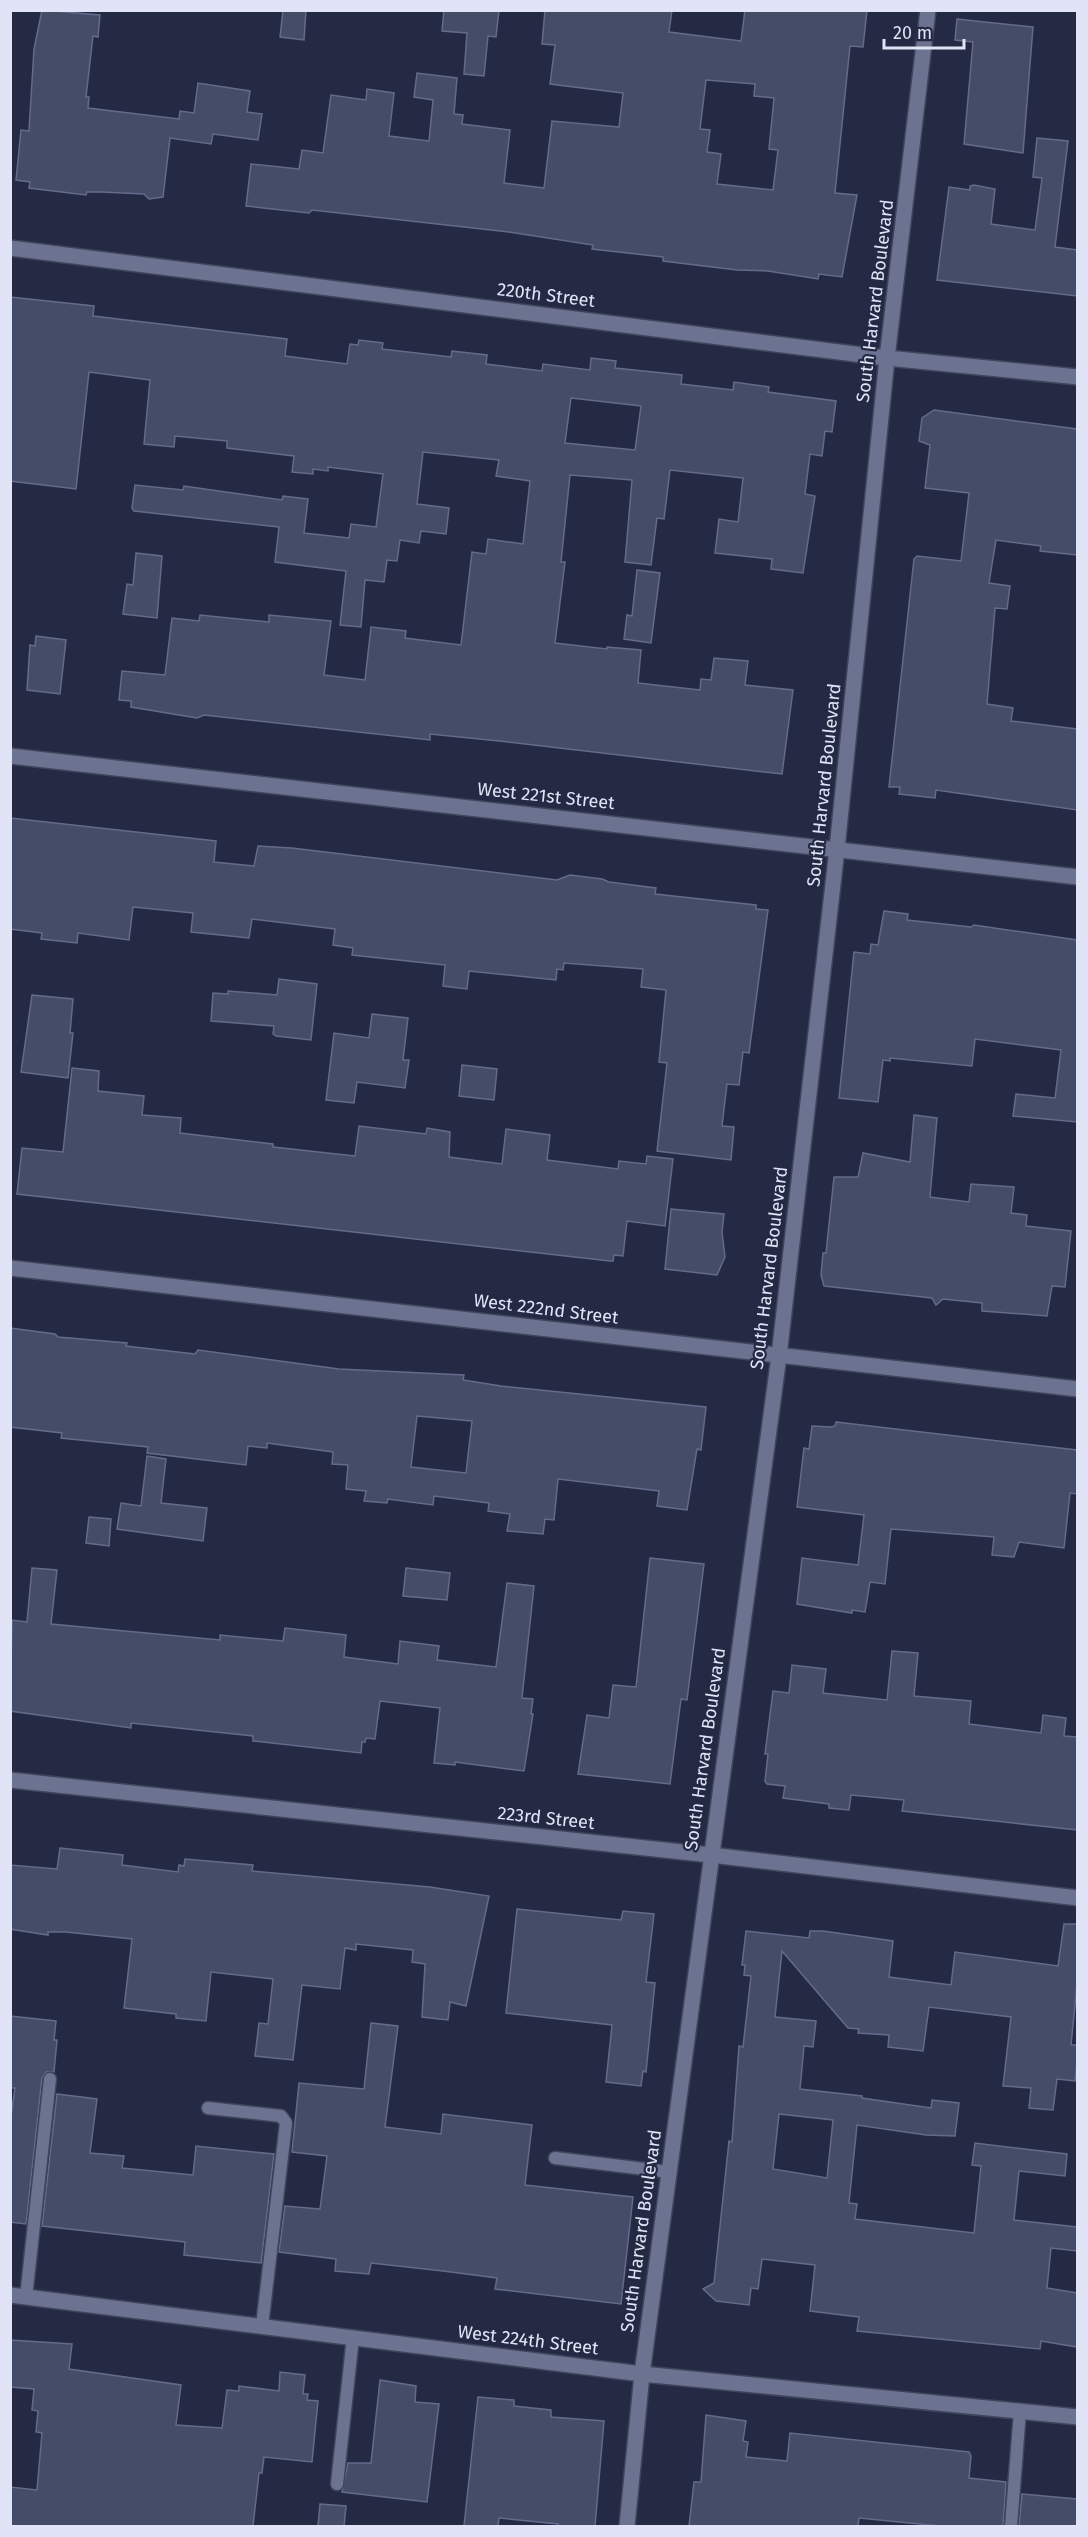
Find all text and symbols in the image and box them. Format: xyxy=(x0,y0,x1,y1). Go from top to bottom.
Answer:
scale bar xyxy=(884,12,964,50)
text: 20 m xyxy=(893,22,932,44)
street label: South Harvard Boulevard xyxy=(852,198,898,404)
street label: 220th Street xyxy=(496,278,597,312)
street label: South Harvard Boulevard xyxy=(802,682,846,888)
street label: West 221st Street xyxy=(476,778,616,814)
street label: South Harvard Boulevard xyxy=(746,1165,792,1371)
street label: West 222nd Street xyxy=(472,1289,620,1329)
street label: South Harvard Boulevard xyxy=(680,1646,730,1852)
street label: 223rd Street xyxy=(496,1802,596,1834)
street label: South Harvard Boulevard xyxy=(616,2128,666,2334)
street label: West 224th Street xyxy=(456,2320,600,2360)

